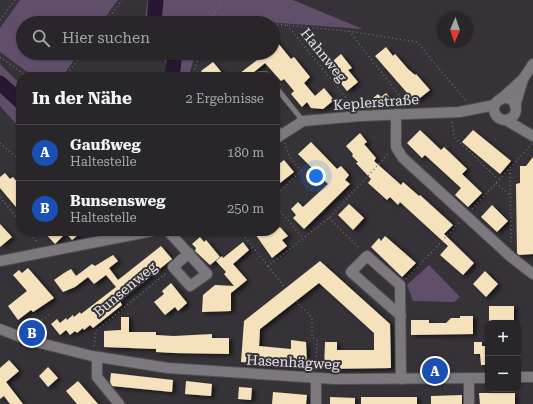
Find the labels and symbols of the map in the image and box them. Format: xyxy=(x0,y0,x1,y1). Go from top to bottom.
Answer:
north arrow xyxy=(437,12,473,48)
street label: Hahnweg xyxy=(298,25,350,85)
street label: Keplerstraße xyxy=(333,91,420,113)
your location xyxy=(306,166,326,186)
street label: Bunsenweg xyxy=(90,258,160,320)
pin: B xyxy=(19,318,45,348)
street label: Hasenhägweg xyxy=(246,352,340,372)
pin: A xyxy=(422,356,448,386)

